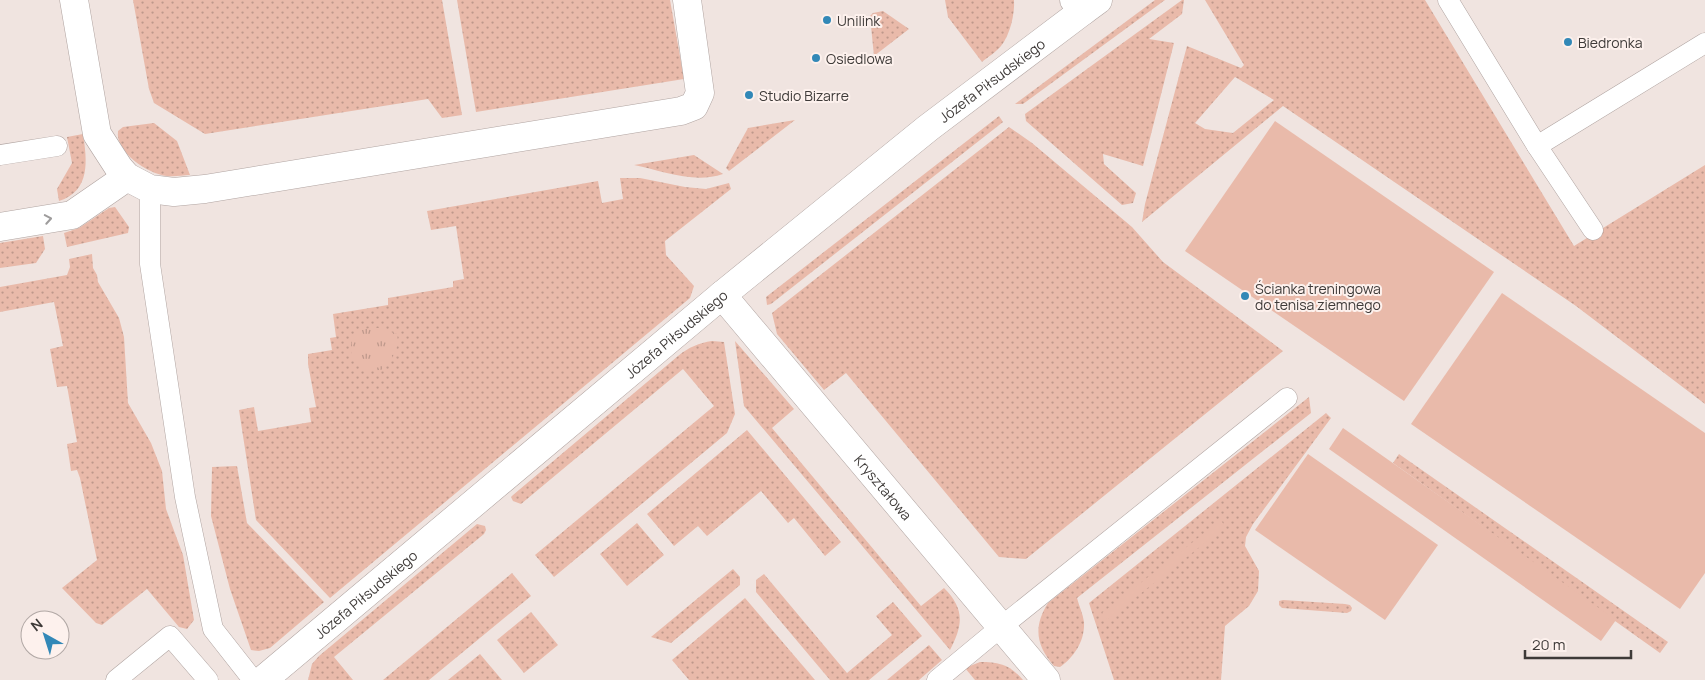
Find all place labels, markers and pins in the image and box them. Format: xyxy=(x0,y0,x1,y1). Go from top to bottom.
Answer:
place label: Unilink xyxy=(837,11,881,30)
marker: Unilink xyxy=(821,14,833,26)
place label: Biedronka xyxy=(1578,33,1643,52)
marker: Biedronka xyxy=(1562,36,1574,48)
place label: Osiedlowa xyxy=(826,49,893,68)
marker: Osiedlowa xyxy=(810,52,822,64)
place label: Studio Bizarre xyxy=(759,86,849,105)
marker: Studio Bizarre xyxy=(743,89,755,101)
place label: Ścianka treningowa do tenisa ziemnego xyxy=(1255,279,1381,314)
marker: Ścianka treningowa do tenisa ziemnego xyxy=(1239,290,1251,302)

